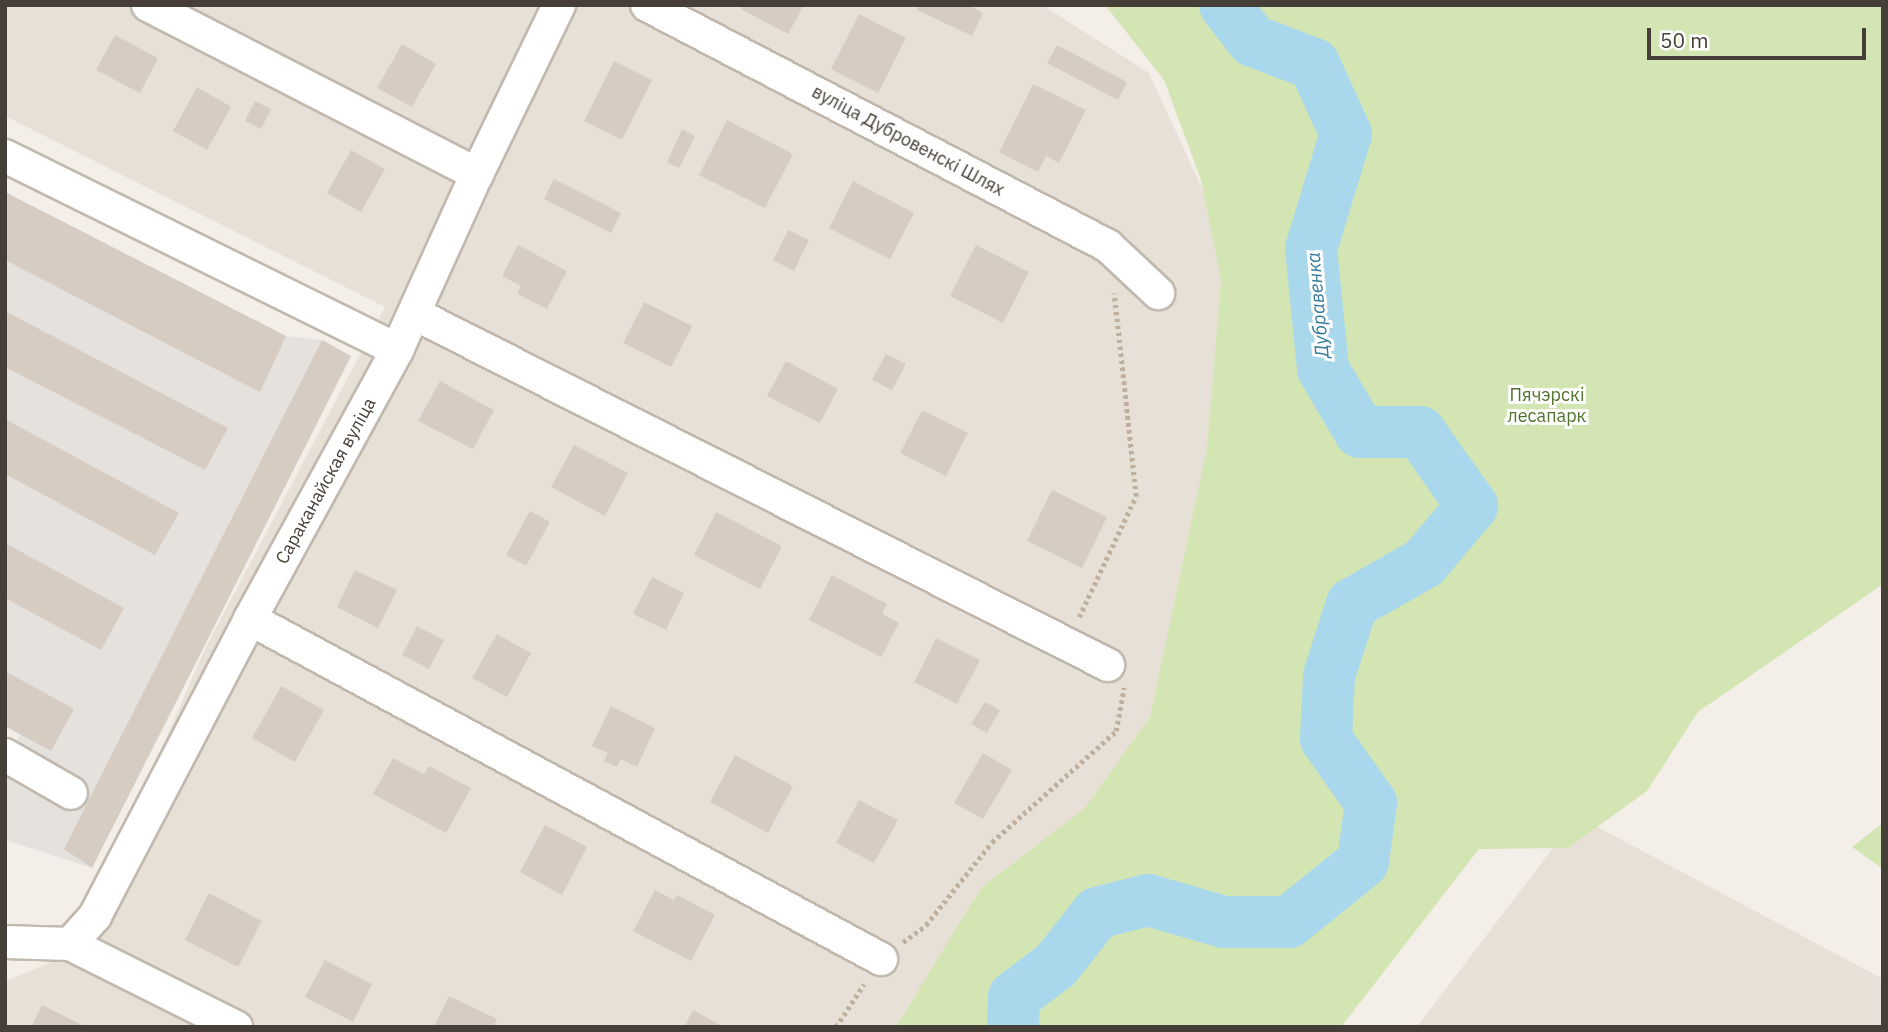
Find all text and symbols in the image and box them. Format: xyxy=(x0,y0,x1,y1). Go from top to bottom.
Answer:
scale bar xyxy=(1650,14,1869,58)
text: 50 m xyxy=(1660,26,1709,54)
street label: вуліца Дубровенскі Шлях xyxy=(808,81,1008,201)
water label: Дубравенка xyxy=(1302,251,1334,359)
park label: Пячэрскі лесапарк xyxy=(1508,385,1586,428)
street label: Сараканайская вуліца xyxy=(271,394,381,568)

